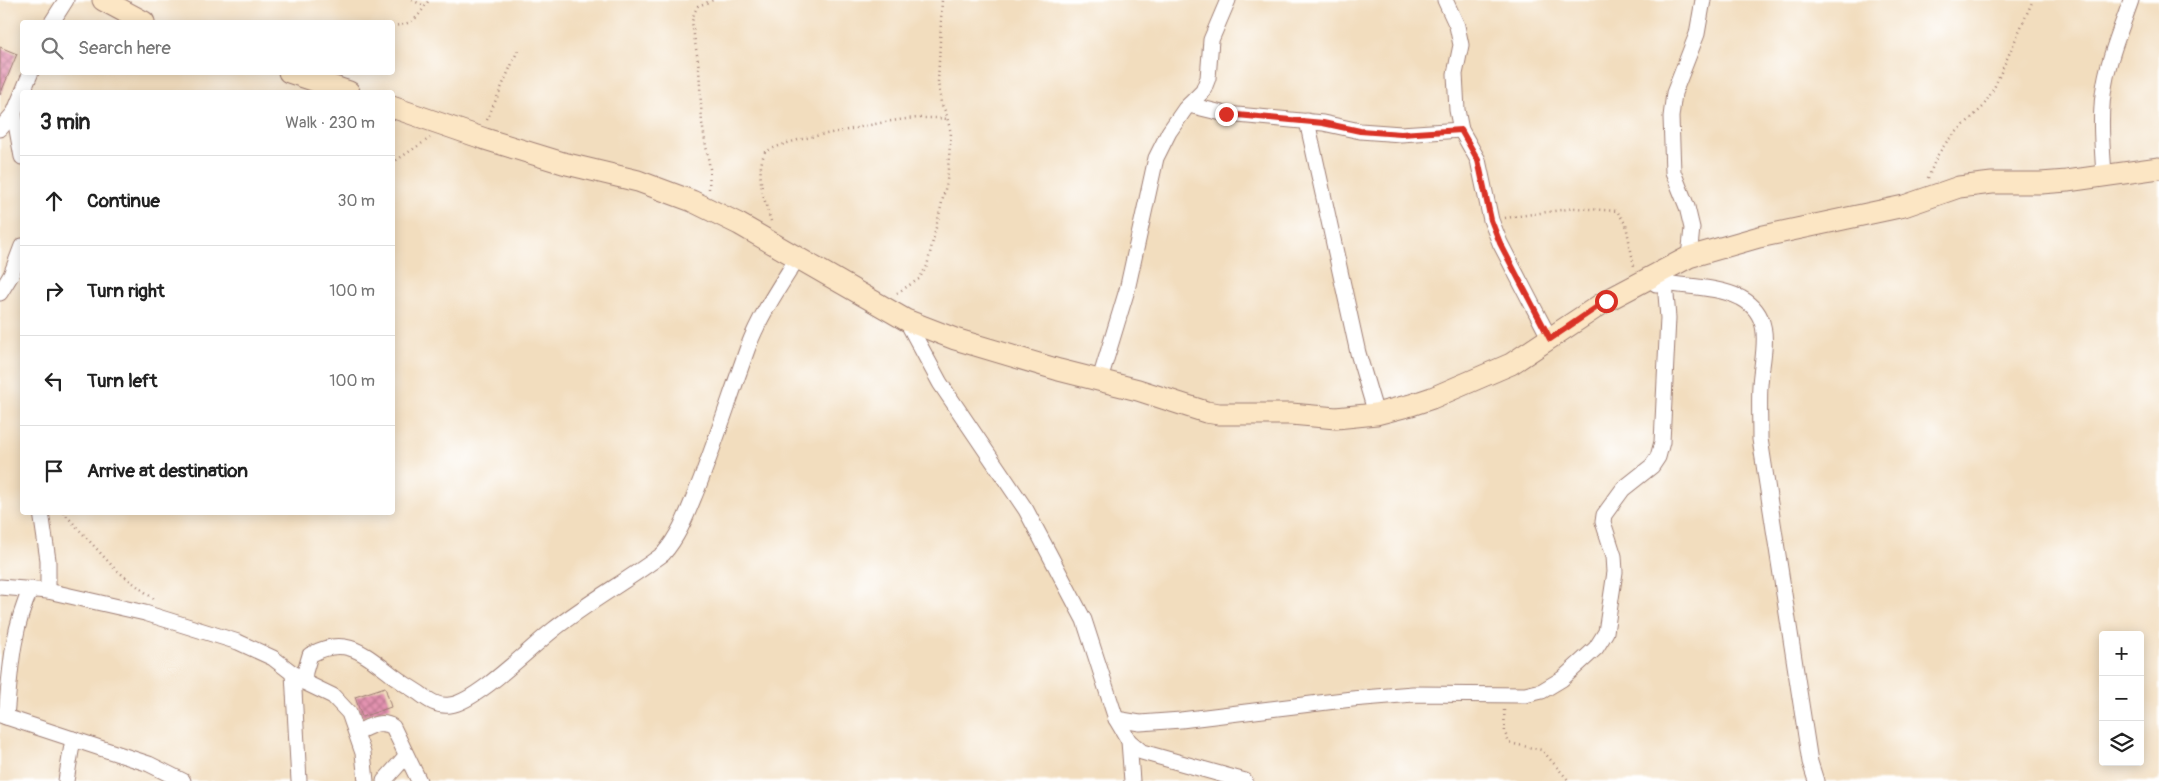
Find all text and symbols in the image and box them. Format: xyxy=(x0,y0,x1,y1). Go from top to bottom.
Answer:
search box xyxy=(20,20,395,75)
icon: search xyxy=(38,34,66,62)
text: Search here xyxy=(78,36,171,60)
route end xyxy=(1215,103,1238,126)
text: 3 min xyxy=(40,109,90,136)
text: Walk · 230 m xyxy=(285,113,375,133)
icon: ahead xyxy=(40,187,68,215)
text: Continue xyxy=(87,189,160,213)
text: 30 m xyxy=(337,191,375,211)
icon: right xyxy=(40,277,68,305)
text: Turn right xyxy=(87,279,165,303)
text: 100 m xyxy=(329,281,375,301)
route start xyxy=(1595,290,1618,313)
icon: left xyxy=(40,367,68,395)
text: Turn left xyxy=(87,369,157,393)
text: 100 m xyxy=(329,371,375,391)
icon: arrive xyxy=(40,457,68,485)
text: Arrive at destination xyxy=(87,459,248,483)
map controls xyxy=(2099,631,2144,766)
button: + xyxy=(2099,631,2144,676)
button: − xyxy=(2099,676,2144,721)
button: layers xyxy=(2099,721,2144,766)

